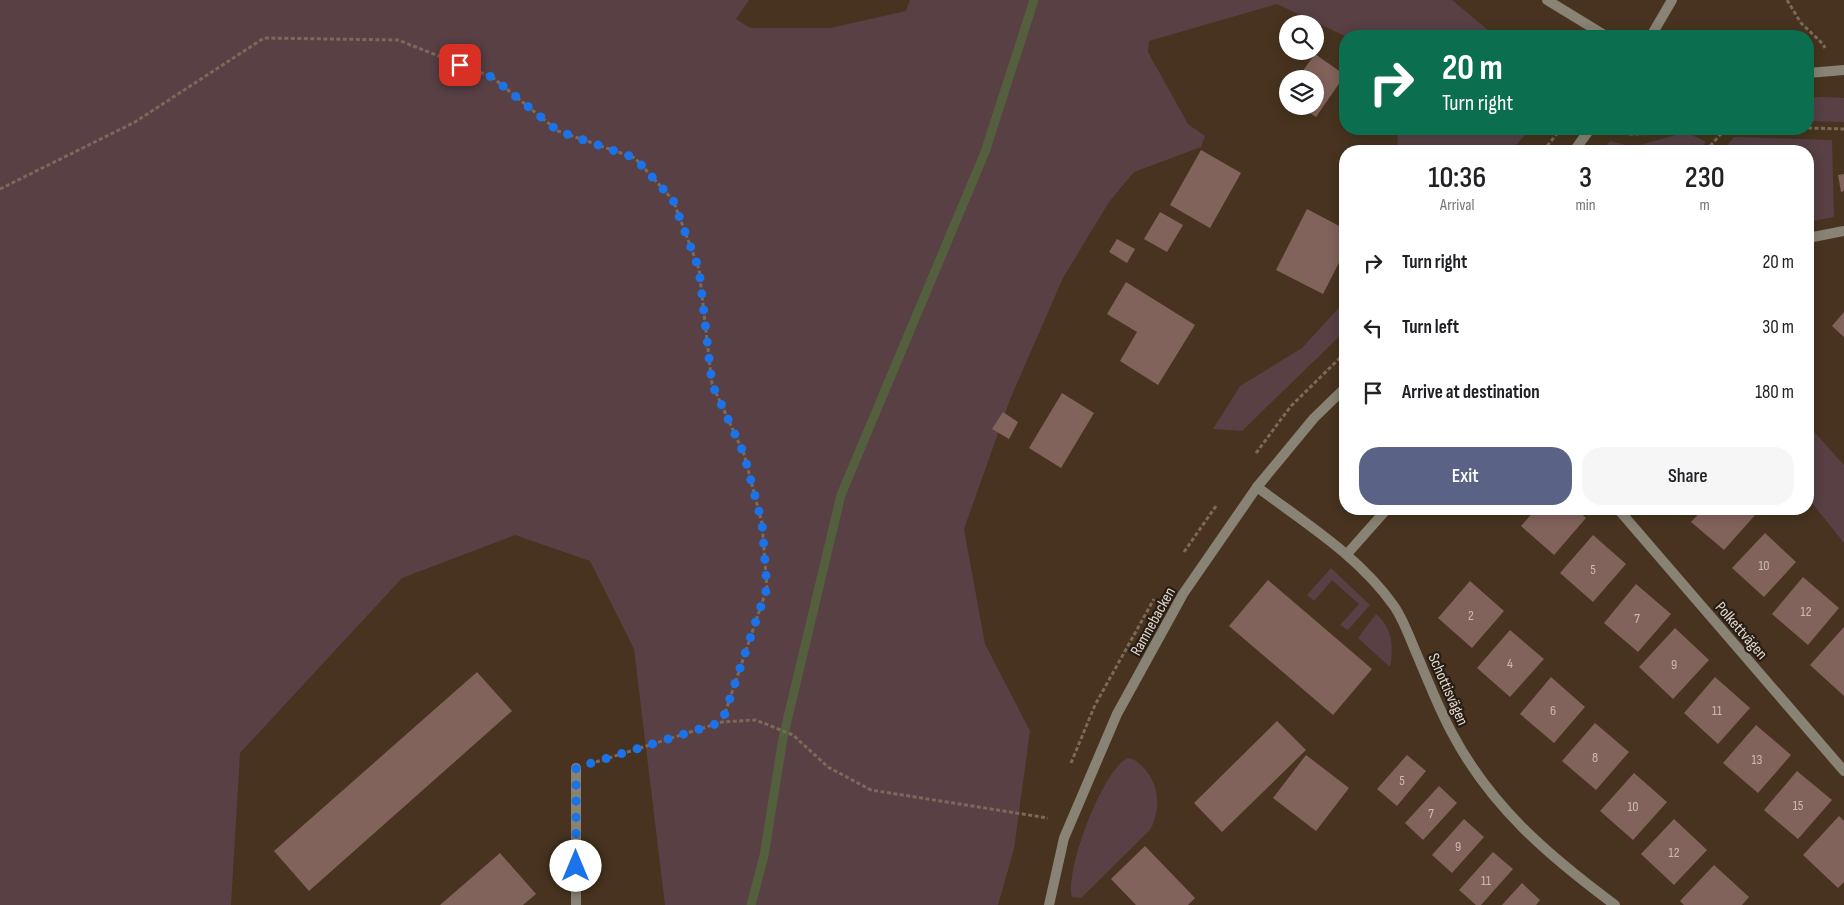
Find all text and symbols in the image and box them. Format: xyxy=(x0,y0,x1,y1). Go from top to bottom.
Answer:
map controls xyxy=(1279,15,1324,115)
button: search xyxy=(1279,15,1324,60)
pin xyxy=(439,44,481,86)
text: 20 m xyxy=(1442,47,1503,90)
icon: right xyxy=(1359,50,1424,115)
icon: arrive xyxy=(446,51,474,79)
button: layers xyxy=(1279,70,1324,115)
text: Turn right xyxy=(1442,90,1513,117)
text: 10:36 xyxy=(1428,160,1486,196)
text: 3 xyxy=(1579,160,1592,196)
text: 230 xyxy=(1685,160,1725,196)
text: Arrival xyxy=(1440,196,1474,215)
text: min xyxy=(1575,196,1596,215)
text: m xyxy=(1700,196,1710,215)
icon: right xyxy=(1359,249,1387,277)
text: Turn right xyxy=(1402,251,1467,274)
text: 20 m xyxy=(1762,251,1794,274)
icon: left xyxy=(1359,314,1387,342)
text: Turn left xyxy=(1402,316,1459,339)
text: 30 m xyxy=(1762,316,1794,339)
icon: arrive xyxy=(1359,379,1387,407)
text: Arrive at destination xyxy=(1402,381,1540,404)
text: 180 m xyxy=(1755,381,1794,404)
button: Exit xyxy=(1359,447,1572,505)
button: Share xyxy=(1582,447,1794,505)
house number: 10 xyxy=(1758,557,1770,574)
house number: 5 xyxy=(1590,561,1596,578)
street label: Ramnebacken xyxy=(1127,584,1180,659)
street label: Polkettvägen xyxy=(1711,598,1771,664)
house number: 12 xyxy=(1801,603,1812,620)
house number: 2 xyxy=(1468,607,1474,624)
house number: 7 xyxy=(1634,610,1640,627)
street label: Schottisvägen xyxy=(1423,651,1472,729)
house number: 4 xyxy=(1507,655,1513,672)
house number: 9 xyxy=(1671,656,1677,673)
house number: 6 xyxy=(1550,702,1556,719)
house number: 11 xyxy=(1712,702,1722,719)
house number: 8 xyxy=(1592,749,1598,766)
house number: 13 xyxy=(1752,751,1763,768)
house number: 5 xyxy=(1399,772,1405,789)
house number: 15 xyxy=(1793,797,1804,814)
house number: 10 xyxy=(1627,798,1639,815)
house number: 7 xyxy=(1428,805,1434,822)
house number: 9 xyxy=(1455,838,1461,855)
position arrow xyxy=(549,839,601,891)
house number: 12 xyxy=(1669,844,1680,861)
house number: 11 xyxy=(1481,872,1491,889)

